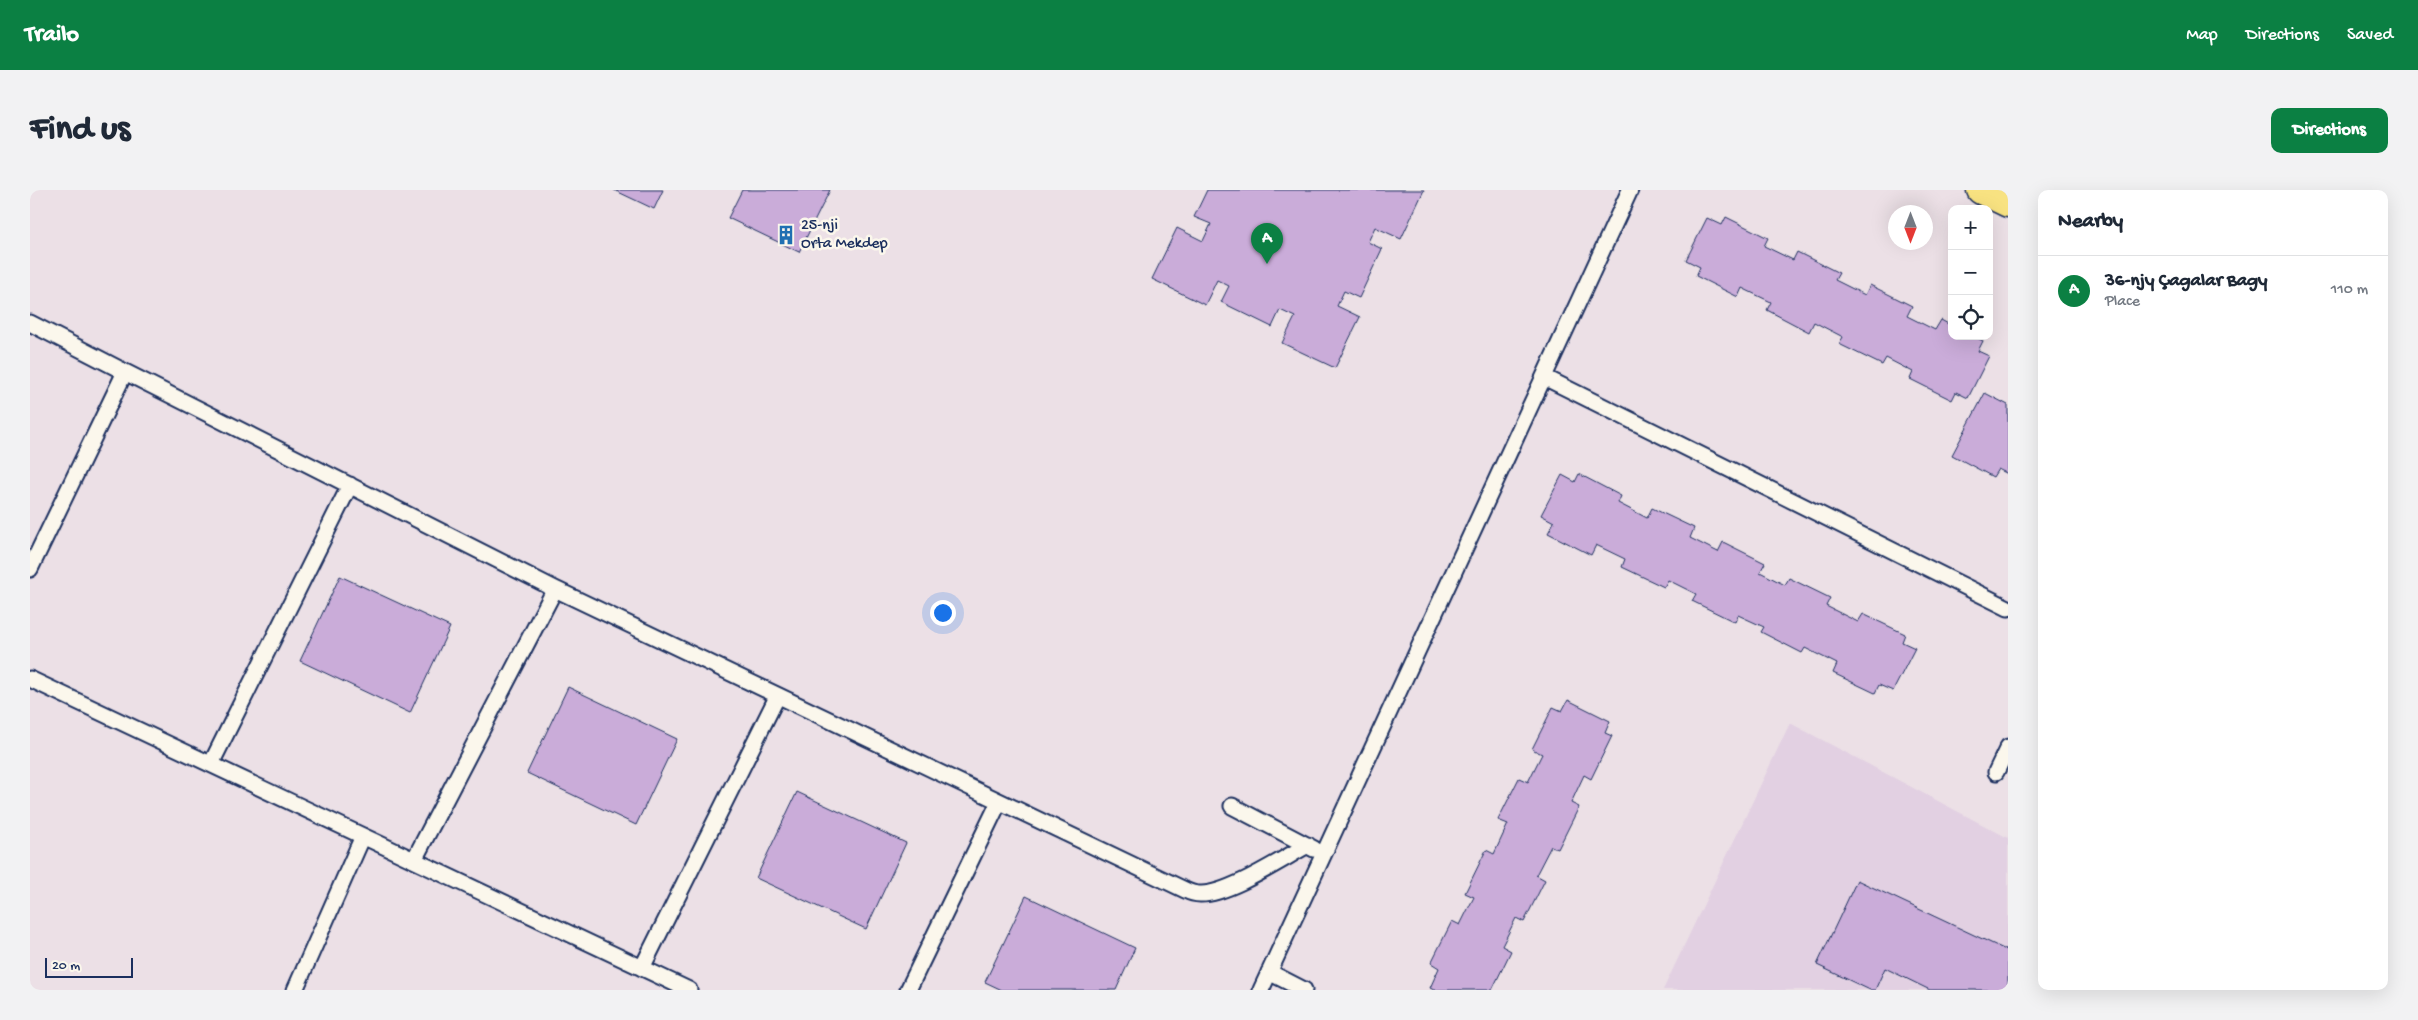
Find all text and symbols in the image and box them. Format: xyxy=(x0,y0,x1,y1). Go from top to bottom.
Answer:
text: Trailo xyxy=(25,21,79,50)
text: Map xyxy=(2186,25,2218,46)
text: Directions xyxy=(2246,25,2319,46)
text: Saved xyxy=(2347,25,2393,46)
button: Directions xyxy=(2271,108,2388,153)
text: Find us xyxy=(30,110,130,151)
north arrow xyxy=(1888,205,1933,250)
map controls xyxy=(1948,205,1993,340)
button: + xyxy=(1948,205,1993,250)
text: Nearby xyxy=(2058,210,2123,235)
place label: 25-nji Orta Mekdep xyxy=(801,217,888,254)
pin: A xyxy=(1251,223,1283,264)
building icon: 25-nji Orta Mekdep xyxy=(775,224,797,246)
button: − xyxy=(1948,250,1993,295)
text: 36-njy Çagalar Bagy xyxy=(2105,270,2267,293)
text: A xyxy=(2069,281,2079,300)
text: 110 m xyxy=(2331,281,2368,300)
text: Place xyxy=(2105,293,2140,312)
button: locate xyxy=(1948,295,1993,340)
your location xyxy=(930,600,956,626)
scale bar xyxy=(45,955,132,978)
text: 20 m xyxy=(52,958,80,975)

